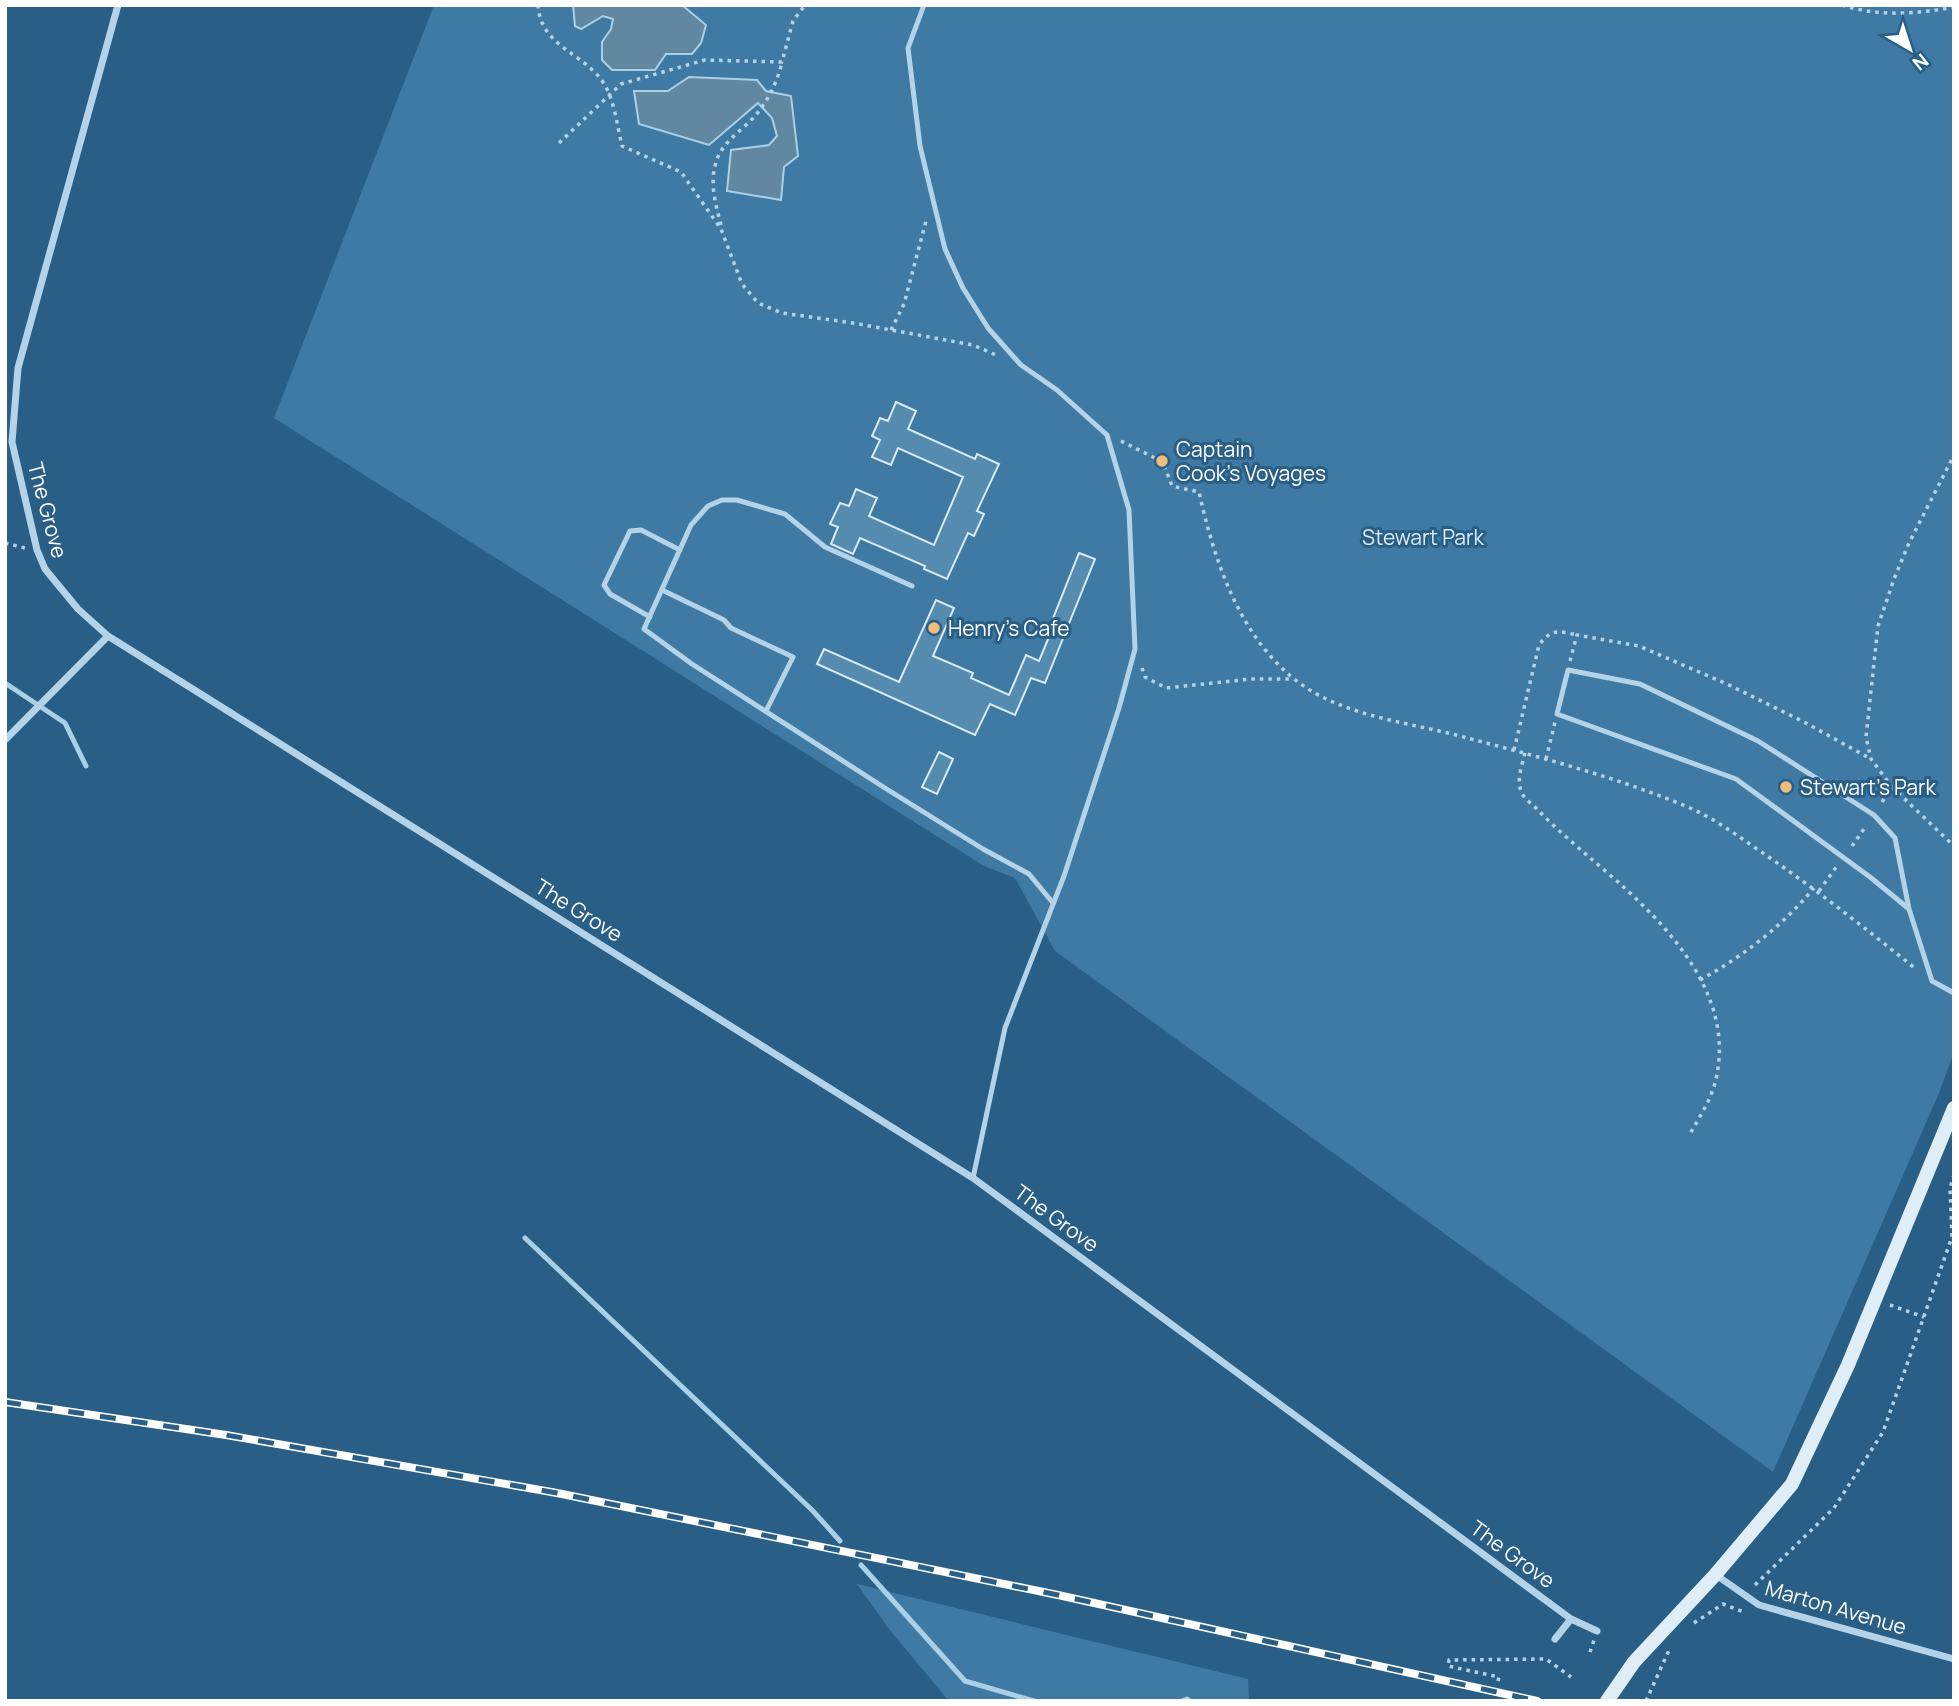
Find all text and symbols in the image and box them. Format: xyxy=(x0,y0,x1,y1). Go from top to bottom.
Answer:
north arrow xyxy=(1875,14,1945,84)
text: N xyxy=(1907,48,1934,77)
place label: Captain Cook's Voyages xyxy=(1176,435,1326,487)
marker: Captain Cook's Voyages xyxy=(1154,453,1170,469)
street label: The Grove xyxy=(22,459,74,561)
park label: Stewart Park xyxy=(1362,523,1485,551)
place label: Henry's Cafe xyxy=(948,614,1070,642)
marker: Henry's Cafe xyxy=(926,620,942,636)
place label: Stewart's Park xyxy=(1800,773,1937,801)
marker: Stewart's Park xyxy=(1778,779,1794,795)
street label: The Grove xyxy=(530,872,628,948)
street label: The Grove xyxy=(1009,1178,1105,1258)
street label: The Grove xyxy=(1465,1514,1561,1594)
street label: Marton Avenue xyxy=(1762,1573,1910,1641)

